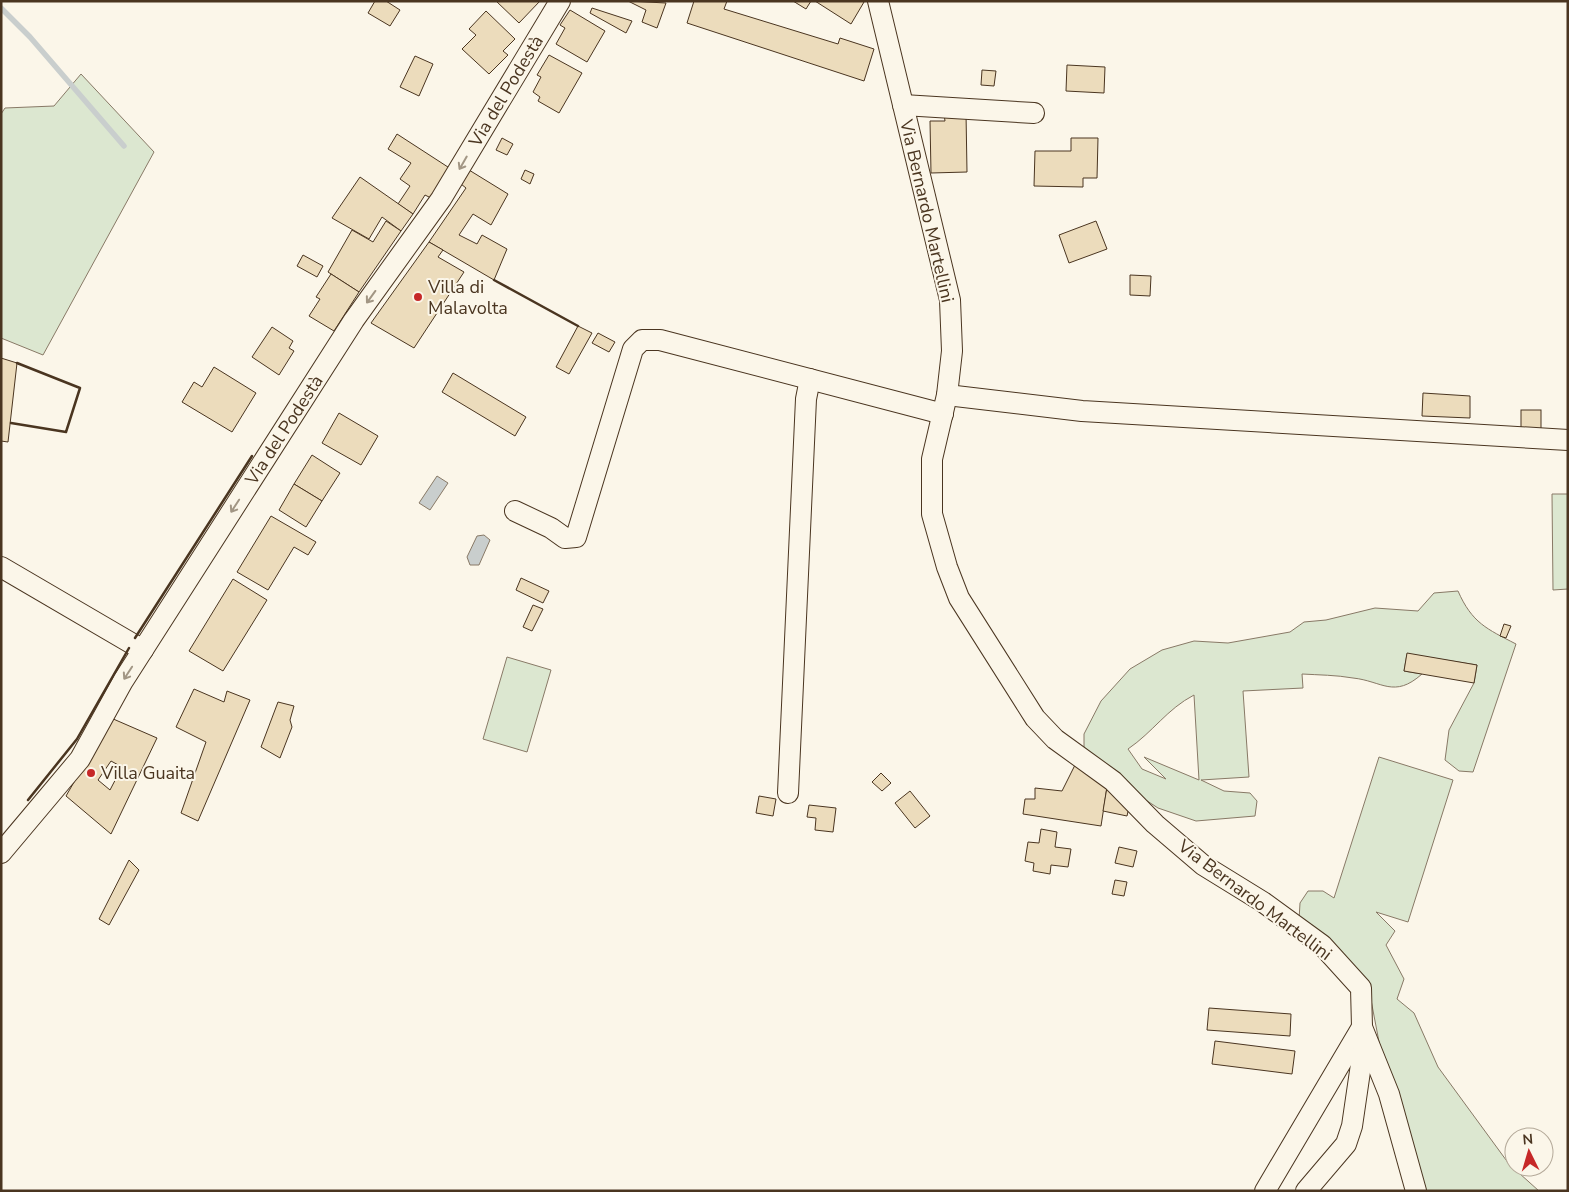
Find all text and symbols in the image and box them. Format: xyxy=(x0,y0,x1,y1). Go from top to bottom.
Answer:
street label: Via del Podestà xyxy=(463,31,549,152)
street label: Via Bernardo Martellini xyxy=(894,116,960,305)
one-way arrow xyxy=(457,155,467,169)
place label: Villa di Malavolta xyxy=(427,275,508,320)
one-way arrow xyxy=(366,290,376,304)
marker: Villa di Malavolta xyxy=(412,291,424,303)
street label: Via del Podestà xyxy=(239,371,328,490)
one-way arrow xyxy=(229,499,239,513)
one-way arrow xyxy=(123,665,133,679)
place label: Villa Guaita xyxy=(100,761,195,785)
marker: Villa Guaita xyxy=(85,767,97,779)
street label: Via Bernardo Martellini xyxy=(1172,834,1337,966)
north arrow xyxy=(1504,1127,1554,1177)
text: N xyxy=(1522,1130,1534,1149)

